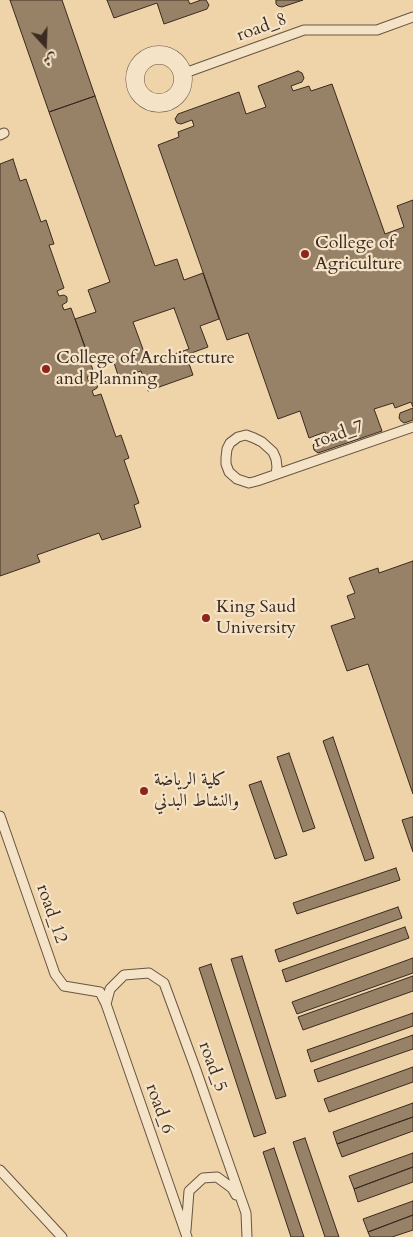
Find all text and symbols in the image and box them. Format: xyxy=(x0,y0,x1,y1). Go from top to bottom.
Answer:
street label: road_8 xyxy=(234,9,290,47)
north arrow xyxy=(20,20,70,70)
text: ش xyxy=(41,48,60,71)
place label: College of Agriculture xyxy=(315,233,402,276)
marker: College of Agriculture xyxy=(299,248,311,260)
place label: College of Architecture and Planning xyxy=(56,348,235,390)
marker: College of Architecture and Planning xyxy=(40,363,52,375)
street label: road_7 xyxy=(311,416,367,454)
place label: King Saud University xyxy=(216,597,296,640)
marker: King Saud University xyxy=(200,612,212,624)
place label: كلية الرياضة والنشاط البدني xyxy=(154,770,239,812)
marker: كلية الرياضة والنشاط البدني xyxy=(138,785,150,797)
street label: road_12 xyxy=(31,882,71,946)
street label: road_5 xyxy=(193,1039,231,1095)
street label: road_6 xyxy=(140,1081,178,1137)

